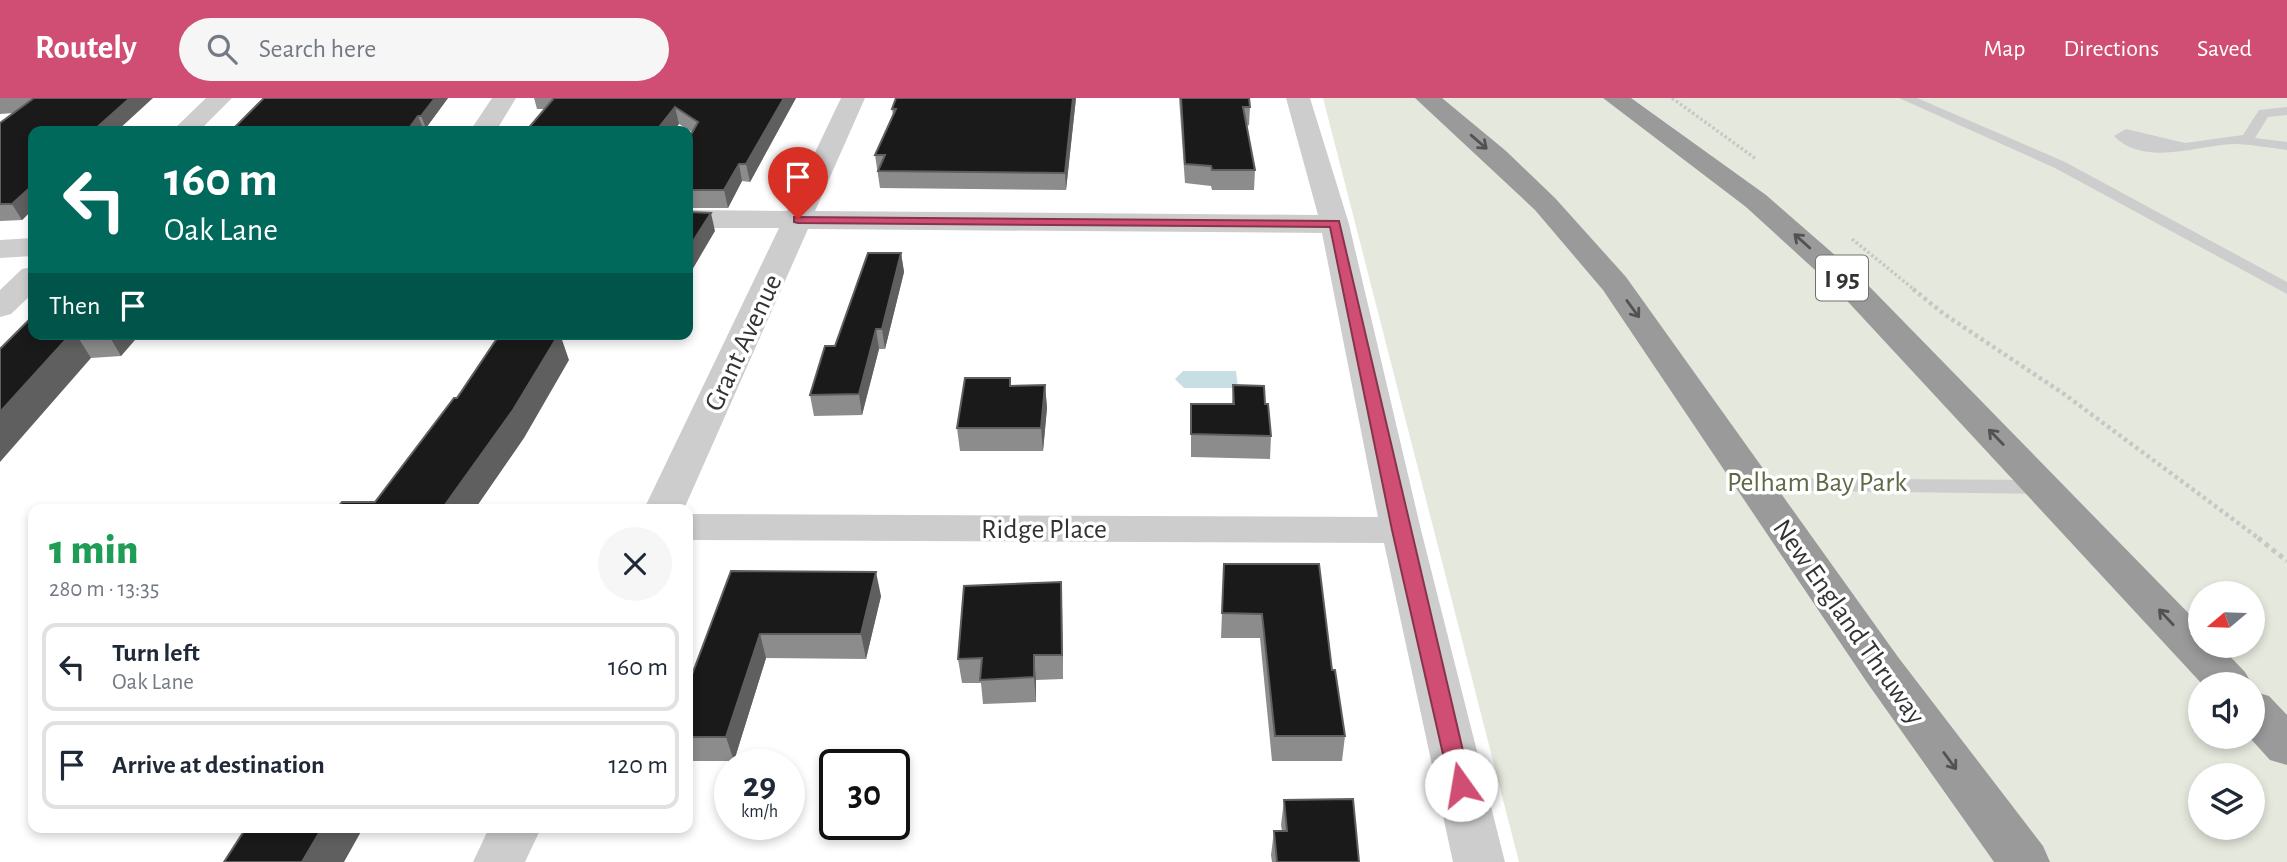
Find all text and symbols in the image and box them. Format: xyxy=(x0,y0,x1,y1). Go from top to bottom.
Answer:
search box xyxy=(179,18,669,81)
icon: search xyxy=(203,30,241,68)
text: Routely xyxy=(35,32,137,65)
text: Search here xyxy=(259,36,376,62)
text: Map xyxy=(1983,37,2025,61)
text: Directions xyxy=(2063,37,2159,61)
text: Saved xyxy=(2197,37,2252,61)
one-way arrow xyxy=(1470,134,1488,150)
pin xyxy=(768,147,828,219)
icon: left xyxy=(49,154,140,245)
text: 160 m xyxy=(164,156,278,205)
icon: arrive xyxy=(779,158,817,196)
text: Oak Lane xyxy=(164,214,278,246)
one-way arrow xyxy=(1794,233,1811,250)
road number: I 95 xyxy=(1816,256,1868,300)
street label: Grant Avenue xyxy=(700,270,788,416)
icon: arrive xyxy=(114,287,152,325)
text: Then xyxy=(49,293,100,319)
one-way arrow xyxy=(1626,299,1641,318)
one-way arrow xyxy=(1988,429,2005,446)
park label: Pelham Bay Park xyxy=(1727,469,1907,497)
street label: New England Thruway xyxy=(1767,515,1930,730)
street label: Ridge Place xyxy=(981,516,1107,544)
button: close xyxy=(598,527,672,601)
text: 1 min xyxy=(49,529,138,571)
text: 280 m · 13:35 xyxy=(49,578,159,601)
north arrow xyxy=(2188,581,2264,658)
map controls xyxy=(2188,581,2265,840)
one-way arrow xyxy=(2157,609,2174,626)
text: Turn left xyxy=(112,640,200,666)
icon: left xyxy=(53,648,91,686)
text: 160 m xyxy=(608,654,668,680)
text: Oak Lane xyxy=(112,671,194,694)
button: sound xyxy=(2188,672,2265,749)
icon: arrive xyxy=(53,746,91,784)
position arrow xyxy=(1424,748,1498,822)
speed limit sign: 30 xyxy=(819,749,910,840)
one-way arrow xyxy=(1943,751,1957,770)
text: Arrive at destination xyxy=(112,752,325,778)
text: 120 m xyxy=(608,752,668,778)
button: layers xyxy=(2188,763,2265,840)
text: 29 xyxy=(743,768,776,803)
text: km/h xyxy=(741,803,778,821)

